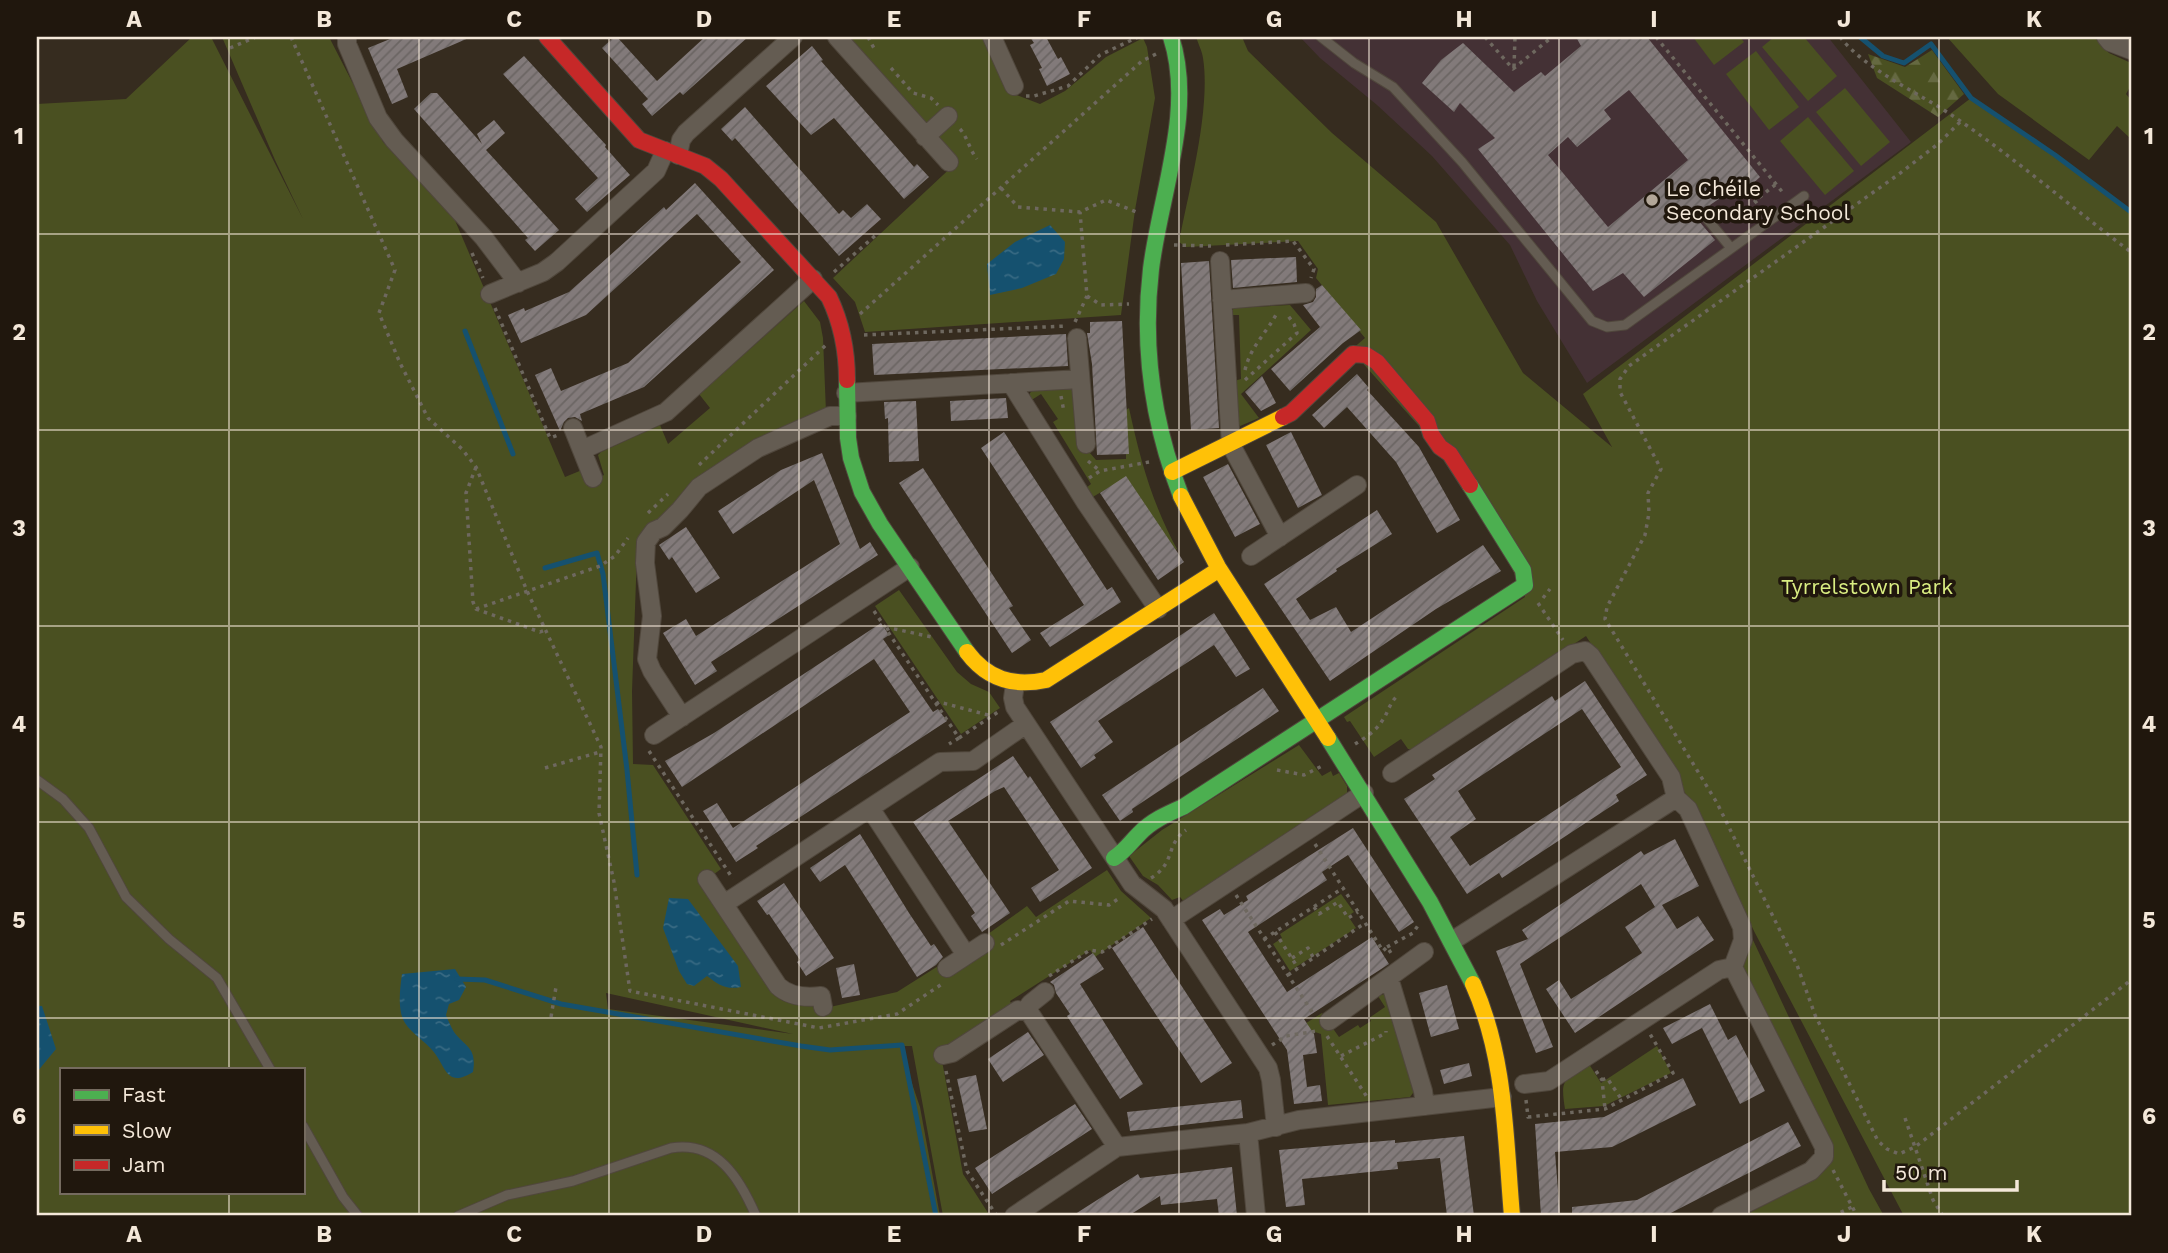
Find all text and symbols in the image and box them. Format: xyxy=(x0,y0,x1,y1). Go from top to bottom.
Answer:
text: A xyxy=(126,6,142,33)
text: B xyxy=(316,6,332,33)
text: C xyxy=(506,6,522,33)
text: D xyxy=(696,6,712,33)
text: E xyxy=(887,6,901,33)
text: F xyxy=(1077,6,1091,33)
text: G xyxy=(1266,6,1282,33)
text: H xyxy=(1455,6,1473,33)
text: I xyxy=(1650,6,1658,33)
text: J xyxy=(1837,6,1851,33)
text: K xyxy=(2026,6,2042,33)
text: 1 xyxy=(14,123,24,150)
text: 1 xyxy=(2144,123,2154,150)
place label: Le Chéile Secondary School xyxy=(1666,176,1850,225)
marker: Le Chéile Secondary School xyxy=(1644,192,1660,208)
text: 2 xyxy=(12,319,26,346)
text: 2 xyxy=(2142,319,2156,346)
text: 3 xyxy=(12,515,26,542)
text: 3 xyxy=(2142,515,2156,542)
park label: Tyrrelstown Park xyxy=(1781,574,1953,599)
text: 4 xyxy=(12,711,27,738)
text: 4 xyxy=(2142,711,2157,738)
text: 5 xyxy=(12,907,26,934)
text: 5 xyxy=(2142,907,2156,934)
legend xyxy=(60,1068,304,1194)
text: Fast xyxy=(122,1082,166,1107)
text: 6 xyxy=(12,1103,26,1130)
text: 6 xyxy=(2142,1103,2156,1130)
text: Slow xyxy=(122,1118,172,1143)
scale bar xyxy=(1884,1148,2018,1192)
text: Jam xyxy=(122,1152,165,1177)
text: 50 m xyxy=(1895,1160,1947,1185)
text: A xyxy=(126,1221,142,1248)
text: B xyxy=(316,1221,332,1248)
text: C xyxy=(506,1221,522,1248)
text: D xyxy=(696,1221,712,1248)
text: E xyxy=(887,1221,901,1248)
text: F xyxy=(1077,1221,1091,1248)
text: G xyxy=(1266,1221,1282,1248)
text: H xyxy=(1455,1221,1473,1248)
text: I xyxy=(1650,1221,1658,1248)
text: J xyxy=(1837,1221,1851,1248)
text: K xyxy=(2026,1221,2042,1248)

